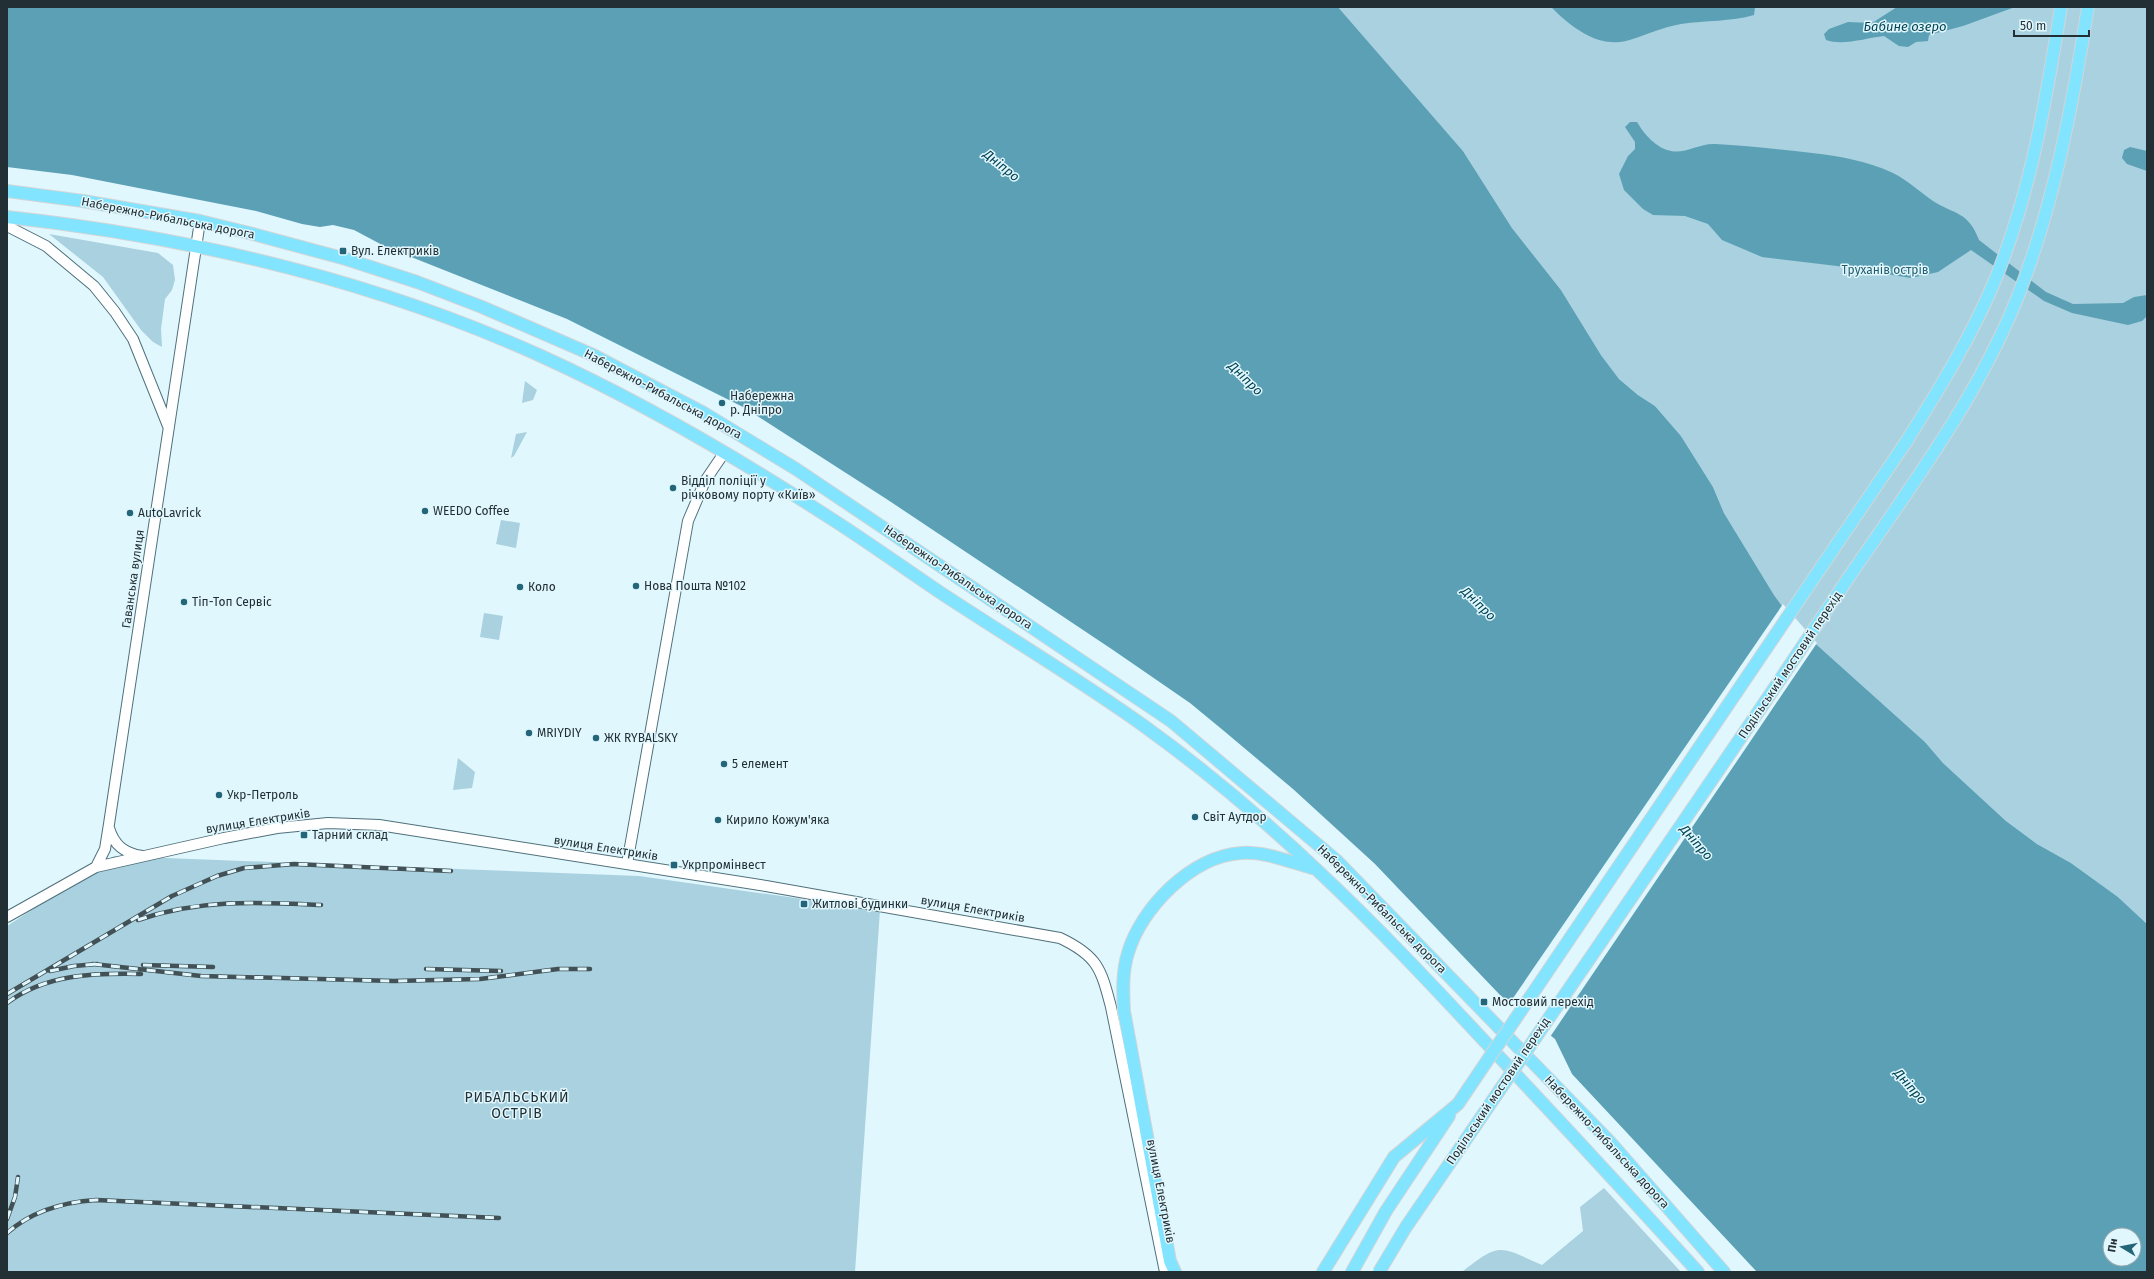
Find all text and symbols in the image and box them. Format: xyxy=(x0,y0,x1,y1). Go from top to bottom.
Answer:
scale bar xyxy=(2014,12,2089,38)
water label: Бабине озеро xyxy=(1864,19,1946,34)
text: 50 m xyxy=(2020,19,2046,33)
water label: Дніпро xyxy=(980,146,1023,184)
street label: Набережно-Рибальська дорога xyxy=(80,194,256,242)
place label: Вул. Електриків xyxy=(351,244,439,258)
marker: Вул. Електриків xyxy=(338,246,348,256)
park label: Труханів острів xyxy=(1841,263,1929,277)
street label: Набережно-Рибальська дорога xyxy=(582,346,744,442)
water label: Дніпро xyxy=(1225,358,1266,398)
place label: Набережна р. Дніпро xyxy=(730,389,794,417)
marker: Набережна р. Дніпро xyxy=(717,398,727,408)
place label: Відділ поліції у річковому порту «Київ» xyxy=(681,474,816,502)
marker: Відділ поліції у річковому порту «Київ» xyxy=(668,483,678,493)
place label: WEEDO Coffee xyxy=(433,504,509,518)
place label: AutoLavrick xyxy=(138,506,202,520)
marker: WEEDO Coffee xyxy=(420,506,430,516)
marker: AutoLavrick xyxy=(125,508,135,518)
street label: Набережно-Рибальська дорога xyxy=(881,522,1035,632)
street label: Гаванська вулиця xyxy=(119,529,147,629)
place label: Нова Пошта №102 xyxy=(644,579,746,593)
place label: Коло xyxy=(528,580,556,594)
marker: Нова Пошта №102 xyxy=(631,581,641,591)
marker: Коло xyxy=(515,582,525,592)
water label: Дніпро xyxy=(1458,583,1499,623)
street label: Подільський мостовий перехід xyxy=(1735,589,1845,741)
place label: Тіп-Топ Сервіс xyxy=(192,595,272,609)
marker: Тіп-Топ Сервіс xyxy=(179,597,189,607)
place label: MRIYDIY xyxy=(537,726,582,740)
marker: MRIYDIY xyxy=(524,728,534,738)
place label: ЖК RYBALSKY xyxy=(604,731,678,745)
marker: ЖК RYBALSKY xyxy=(591,733,601,743)
place label: 5 елемент xyxy=(732,757,789,771)
marker: 5 елемент xyxy=(719,759,729,769)
place label: Укр-Петроль xyxy=(227,788,298,802)
marker: Укр-Петроль xyxy=(214,790,224,800)
street label: вулиця Електриків xyxy=(205,806,311,836)
place label: Світ Аутдор xyxy=(1203,810,1267,824)
marker: Світ Аутдор xyxy=(1190,812,1200,822)
place label: Кирило Кожум'яка xyxy=(726,813,830,827)
marker: Кирило Кожум'яка xyxy=(713,815,723,825)
water label: Дніпро xyxy=(1677,821,1716,863)
place label: Тарний склад xyxy=(312,828,388,842)
marker: Тарний склад xyxy=(299,830,309,840)
street label: вулиця Електриків xyxy=(553,833,659,863)
street label: Набережно-Рибальська дорога xyxy=(1315,842,1449,976)
place label: Укрпромінвест xyxy=(682,858,766,872)
marker: Укрпромінвест xyxy=(669,860,679,870)
street label: вулиця Електриків xyxy=(920,893,1026,925)
place label: Житлові будинки xyxy=(812,897,908,911)
marker: Житлові будинки xyxy=(799,899,809,909)
place label: Мостовий перехід xyxy=(1492,995,1594,1009)
marker: Мостовий перехід xyxy=(1479,997,1489,1007)
street label: Подільський мостовий перехід xyxy=(1443,1015,1553,1167)
water label: Дніпро xyxy=(1891,1065,1930,1107)
street label: Набережно-Рибальська дорога xyxy=(1542,1073,1672,1211)
district label: РИБАЛЬСЬКИЙ ОСТРІВ xyxy=(464,1089,570,1122)
street label: вулиця Електриків xyxy=(1144,1138,1178,1244)
north arrow xyxy=(2102,1227,2142,1267)
text: Пн xyxy=(2105,1237,2120,1253)

